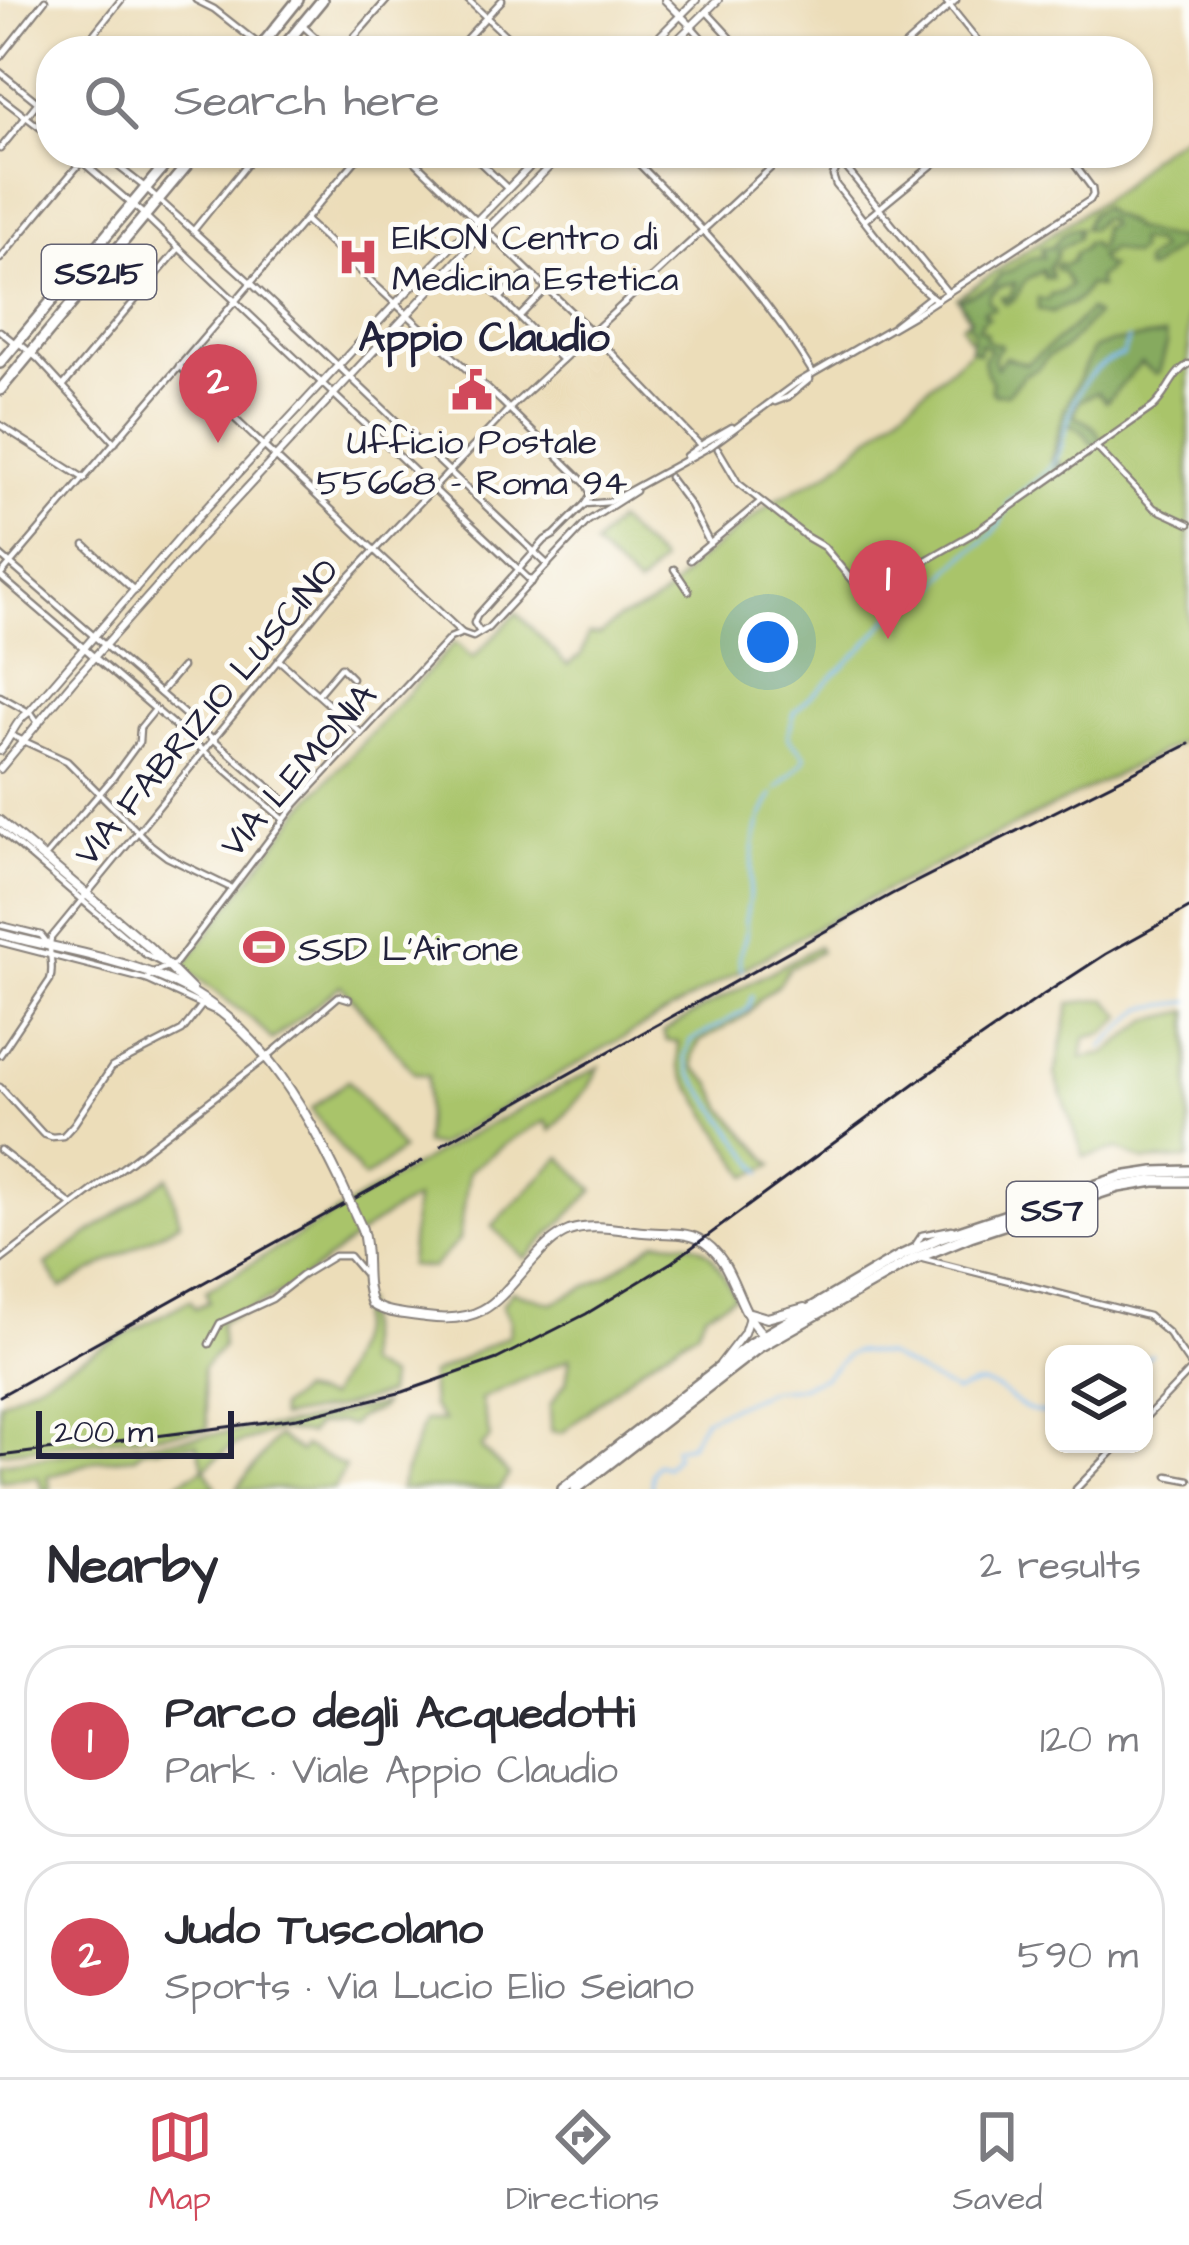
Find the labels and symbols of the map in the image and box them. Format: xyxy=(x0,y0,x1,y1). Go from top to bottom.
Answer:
place label: EIKON Centro di Medicina Estetica xyxy=(392,213,679,305)
hospital icon: EIKON Centro di Medicina Estetica xyxy=(335,234,381,280)
road number: SS215 xyxy=(42,245,156,299)
district label: Appio Claudio xyxy=(358,310,610,368)
pin: 2 xyxy=(179,344,257,443)
public building icon: Ufficio Postale 55668 – Roma 94 xyxy=(449,367,495,413)
place label: Ufficio Postale 55668 – Roma 94 xyxy=(316,417,628,509)
pin: 1 xyxy=(849,540,927,639)
street label: VIA FABRIZIO LUSCINO xyxy=(63,547,351,878)
your location xyxy=(738,612,798,672)
street label: VIA LEMONIA xyxy=(209,672,389,869)
sports icon: SSD L'Airone xyxy=(241,924,287,970)
place label: SSD L'Airone xyxy=(298,924,519,975)
road number: SS7 xyxy=(1007,1182,1097,1236)
scale bar xyxy=(36,1405,234,1458)

